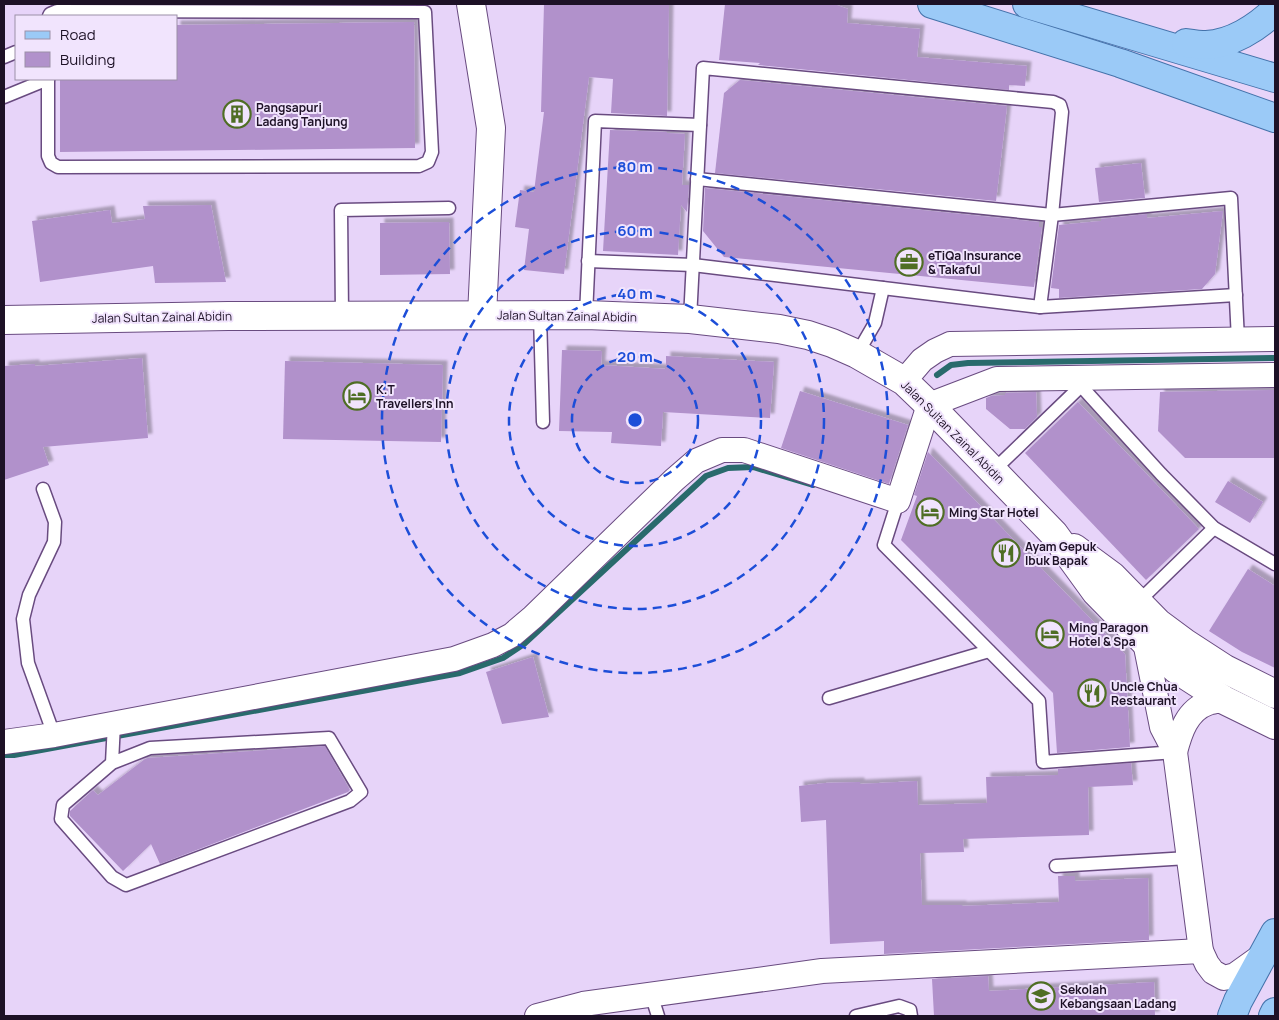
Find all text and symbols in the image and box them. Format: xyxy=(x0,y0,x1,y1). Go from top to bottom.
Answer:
legend xyxy=(15,15,178,80)
text: Road xyxy=(60,24,96,45)
text: Building xyxy=(60,49,115,70)
building icon: Pangsapuri Ladang Tanjung xyxy=(222,99,252,129)
place label: Pangsapuri Ladang Tanjung xyxy=(256,99,348,130)
text: 80 m xyxy=(617,156,653,177)
text: 60 m xyxy=(617,220,653,241)
office icon: eTiQa Insurance & Takaful xyxy=(894,247,924,277)
place label: eTiQa Insurance & Takaful xyxy=(928,247,1021,278)
text: 40 m xyxy=(617,283,653,304)
street label: Jalan Sultan Zainal Abidin xyxy=(497,306,637,326)
street label: Jalan Sultan Zainal Abidin xyxy=(92,307,232,327)
text: 20 m xyxy=(617,346,653,367)
street label: Jalan Sultan Zainal Abidin xyxy=(898,377,1008,487)
hotel icon: K.T Travellers Inn xyxy=(342,381,372,411)
place label: K.T Travellers Inn xyxy=(376,381,453,412)
centre of rings xyxy=(626,411,644,429)
hotel icon: Ming Star Hotel xyxy=(915,497,945,527)
place label: Ming Star Hotel xyxy=(949,504,1039,521)
restaurant icon: Ayam Gepuk Ibuk Bapak xyxy=(991,538,1021,568)
place label: Ayam Gepuk Ibuk Bapak xyxy=(1025,538,1097,569)
hotel icon: Ming Paragon Hotel & Spa xyxy=(1035,619,1065,649)
place label: Ming Paragon Hotel & Spa xyxy=(1069,619,1148,650)
restaurant icon: Uncle Chua Restaurant xyxy=(1077,678,1107,708)
place label: Uncle Chua Restaurant xyxy=(1111,678,1178,709)
school or university icon: Sekolah Kebangsaan Ladang xyxy=(1026,981,1056,1011)
place label: Sekolah Kebangsaan Ladang xyxy=(1060,981,1176,1012)

